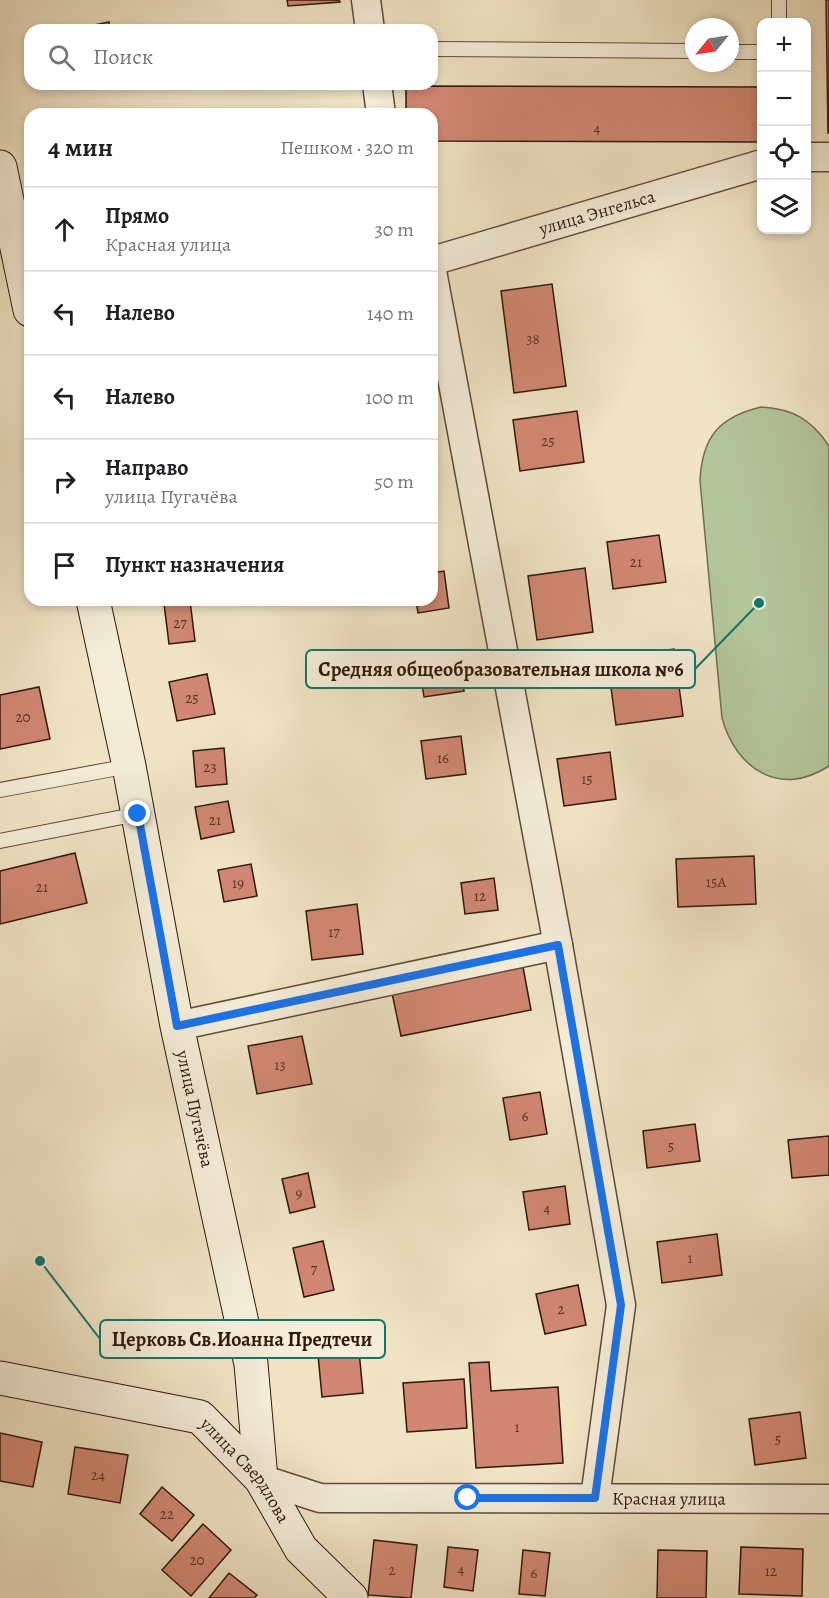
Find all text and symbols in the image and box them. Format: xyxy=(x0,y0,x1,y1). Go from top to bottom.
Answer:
north arrow xyxy=(685,18,739,72)
map controls xyxy=(757,18,811,234)
button: + xyxy=(757,18,811,72)
search box xyxy=(24,24,438,90)
icon: search xyxy=(45,41,78,74)
text: Поиск xyxy=(93,42,153,72)
button: − xyxy=(757,72,811,126)
house number: 4 xyxy=(594,118,601,138)
button: locate xyxy=(757,126,811,180)
text: 4 мин xyxy=(48,130,113,165)
text: Пешком · 320 m xyxy=(280,134,414,161)
button: layers xyxy=(757,180,811,234)
street label: улица Энгельса xyxy=(535,184,658,241)
text: Прямо xyxy=(105,201,169,231)
icon: ahead xyxy=(48,213,81,246)
text: 30 m xyxy=(374,216,414,243)
text: Красная улица xyxy=(105,231,231,258)
icon: left xyxy=(48,297,81,330)
text: Налево xyxy=(105,298,175,328)
text: 140 m xyxy=(367,300,414,327)
house number: 38 xyxy=(526,329,540,349)
icon: left xyxy=(48,381,81,414)
text: Налево xyxy=(105,382,175,412)
text: 100 m xyxy=(365,384,414,411)
house number: 25 xyxy=(541,431,555,451)
text: Направо xyxy=(105,453,188,483)
icon: right xyxy=(48,465,81,498)
text: 50 m xyxy=(374,468,414,495)
text: улица Пугачёва xyxy=(105,483,238,510)
icon: arrive xyxy=(48,549,81,582)
text: Пункт назначения xyxy=(105,550,284,580)
house number: 21 xyxy=(630,552,642,572)
house number: 27 xyxy=(173,613,187,633)
callout: Средняя общеобразовательная школа №6 xyxy=(306,650,695,688)
text: Средняя общеобразовательная школа №6 xyxy=(318,656,684,683)
house number: 25 xyxy=(185,688,199,708)
house number: 20 xyxy=(15,707,31,727)
house number: 16 xyxy=(437,748,449,768)
house number: 23 xyxy=(203,757,217,777)
house number: 15 xyxy=(581,769,593,789)
route end xyxy=(124,800,150,826)
house number: 21 xyxy=(209,810,221,830)
house number: 15А xyxy=(706,872,726,892)
house number: 19 xyxy=(232,873,244,893)
house number: 21 xyxy=(36,877,48,897)
house number: 12 xyxy=(474,886,486,906)
house number: 17 xyxy=(328,922,340,942)
street label: улица Пугачёва xyxy=(170,1047,220,1170)
house number: 13 xyxy=(274,1055,286,1075)
house number: 6 xyxy=(522,1106,529,1126)
house number: 5 xyxy=(668,1136,674,1156)
house number: 9 xyxy=(296,1183,303,1203)
house number: 4 xyxy=(544,1198,551,1218)
house number: 1 xyxy=(687,1248,693,1268)
house number: 7 xyxy=(311,1259,318,1279)
house number: 2 xyxy=(557,1299,565,1319)
callout: Церковь Св.Иоанна Предтечи xyxy=(100,1320,385,1358)
text: Церковь Св.Иоанна Предтечи xyxy=(112,1326,372,1353)
street label: улица Свердлова xyxy=(194,1411,296,1528)
house number: 1 xyxy=(514,1417,520,1437)
house number: 5 xyxy=(775,1429,781,1449)
house number: 24 xyxy=(91,1465,105,1485)
route start xyxy=(454,1484,480,1510)
street label: Красная улица xyxy=(612,1487,727,1511)
house number: 22 xyxy=(160,1504,174,1524)
house number: 20 xyxy=(189,1550,205,1570)
house number: 4 xyxy=(458,1559,465,1579)
house number: 2 xyxy=(388,1560,396,1580)
house number: 12 xyxy=(765,1561,777,1581)
house number: 6 xyxy=(531,1563,538,1583)

